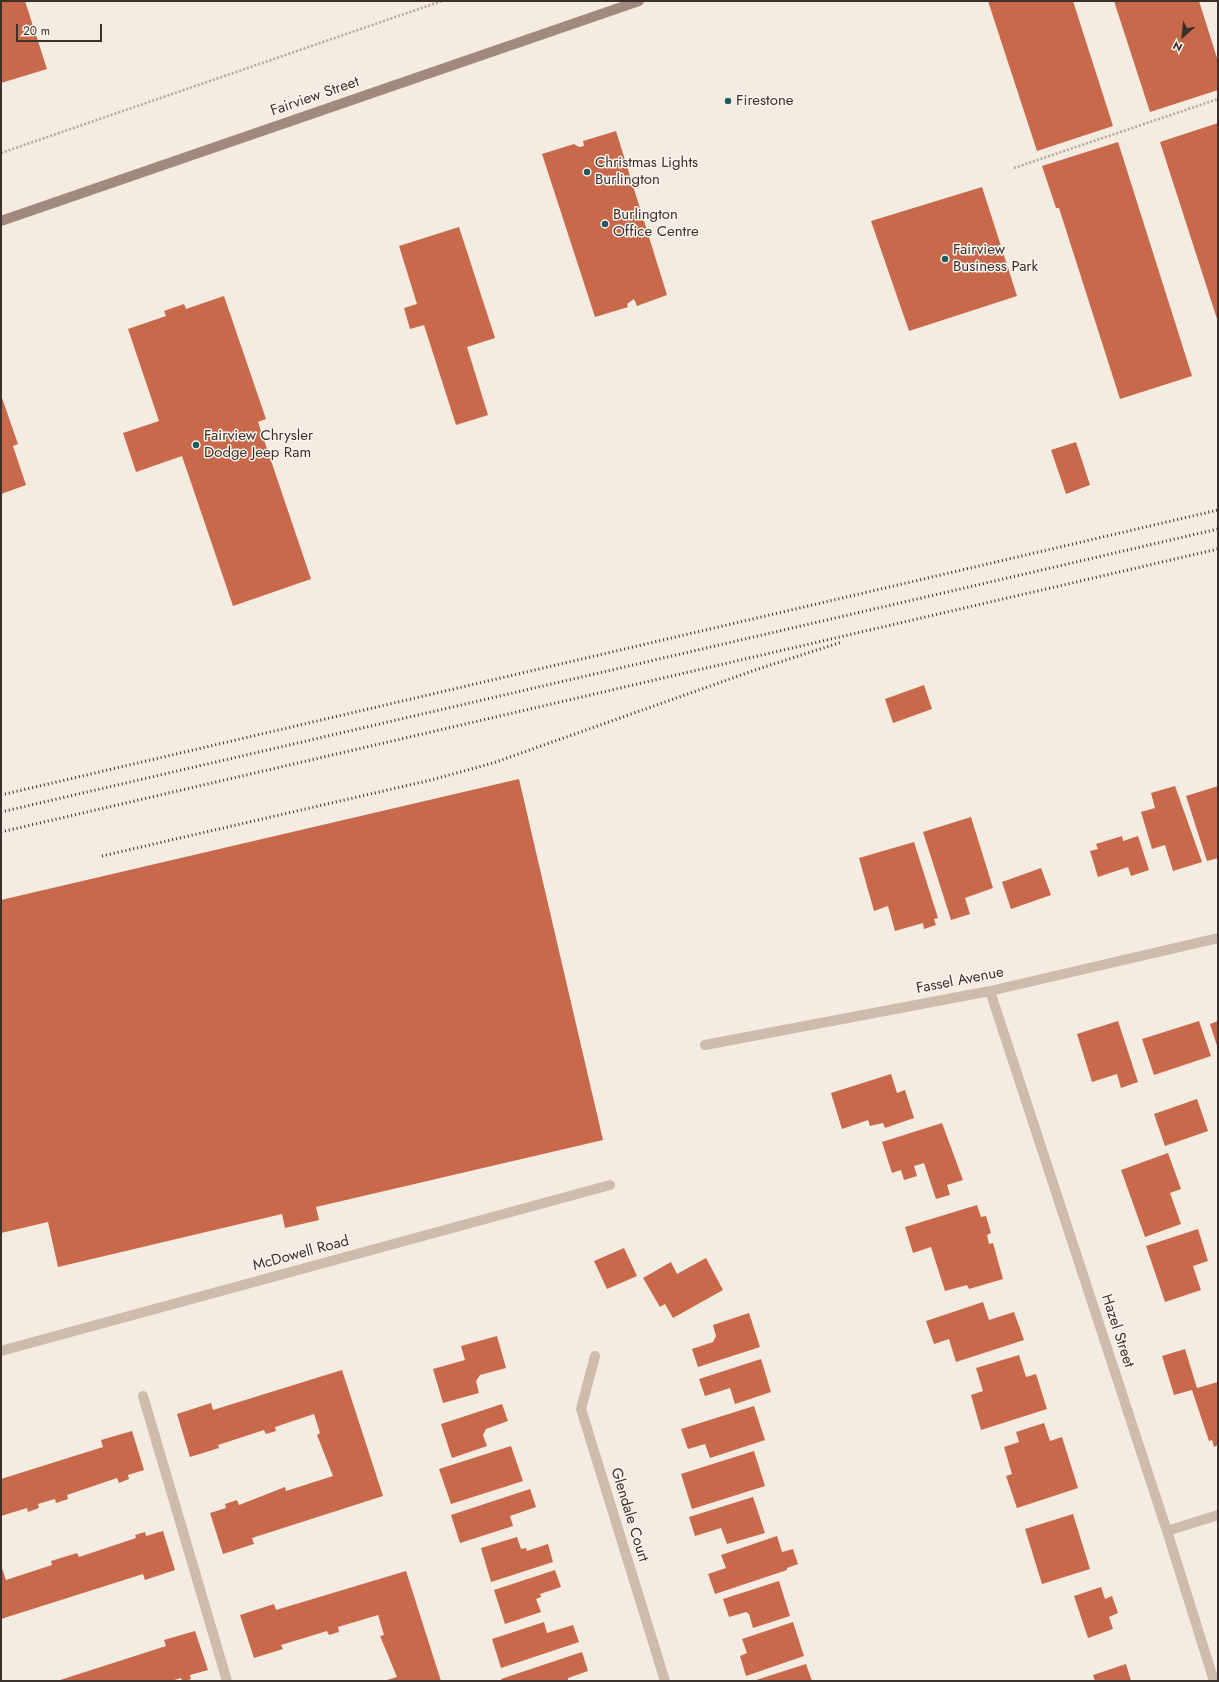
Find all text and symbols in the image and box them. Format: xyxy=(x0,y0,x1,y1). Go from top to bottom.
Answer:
scale bar xyxy=(18,16,104,42)
north arrow xyxy=(1163,16,1203,56)
text: 20 m xyxy=(23,22,50,40)
text: N xyxy=(1170,38,1185,56)
street label: Fairview Street xyxy=(268,73,362,121)
place label: Firestone xyxy=(736,92,793,110)
marker: Firestone xyxy=(723,96,733,106)
place label: Christmas Lights Burlington xyxy=(595,154,698,189)
marker: Christmas Lights Burlington xyxy=(582,167,592,177)
place label: Burlington Office Centre xyxy=(613,206,699,241)
marker: Burlington Office Centre xyxy=(600,219,610,229)
place label: Fairview Business Park xyxy=(953,241,1038,276)
marker: Fairview Business Park xyxy=(940,254,950,264)
place label: Fairview Chrysler Dodge Jeep Ram xyxy=(204,427,313,462)
marker: Fairview Chrysler Dodge Jeep Ram xyxy=(191,440,201,450)
street label: Fassel Avenue xyxy=(915,964,1005,998)
street label: McDowell Road xyxy=(251,1233,351,1275)
street label: Hazel Street xyxy=(1097,1292,1137,1370)
street label: Glendale Court xyxy=(606,1466,652,1564)

